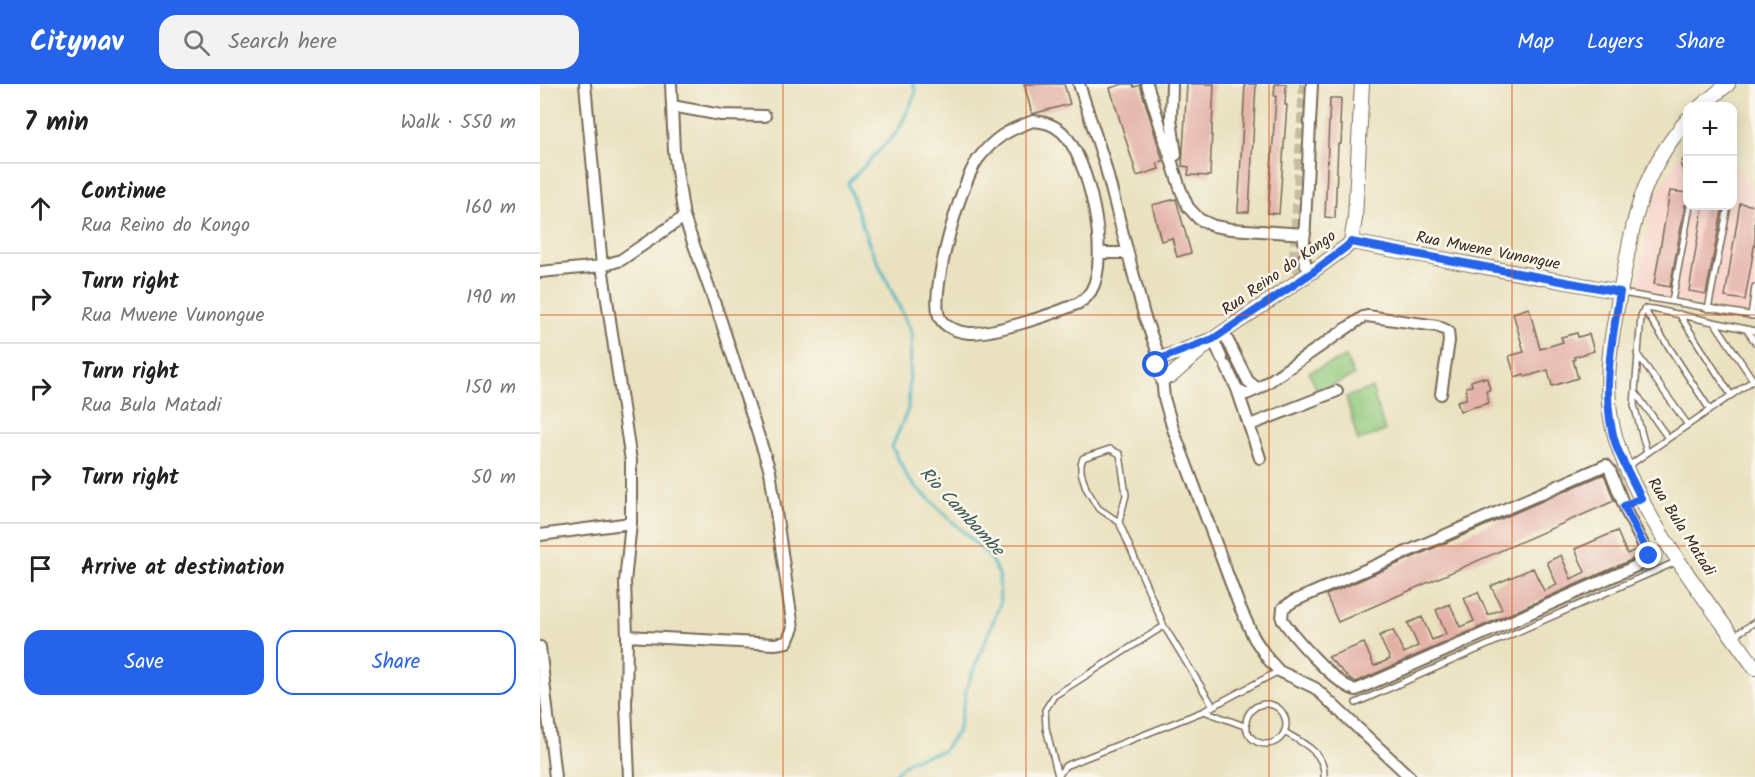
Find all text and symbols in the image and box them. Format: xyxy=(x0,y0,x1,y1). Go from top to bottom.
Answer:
search box xyxy=(159,15,579,69)
text: Citynav xyxy=(30,20,123,65)
text: Search here xyxy=(228,25,337,60)
icon: search xyxy=(180,26,213,59)
text: Map xyxy=(1517,26,1554,59)
text: Layers xyxy=(1587,26,1643,59)
text: Share xyxy=(1676,26,1725,59)
text: 7 min xyxy=(24,102,89,144)
map controls xyxy=(1683,102,1737,210)
button: + xyxy=(1683,102,1737,156)
text: Walk · 550 m xyxy=(401,107,516,139)
button: − xyxy=(1683,156,1737,210)
text: Continue xyxy=(81,175,166,210)
icon: ahead xyxy=(24,192,57,225)
text: 160 m xyxy=(465,192,516,224)
text: Rua Reino do Kongo xyxy=(81,210,250,242)
street label: Rua Reino do Kongo xyxy=(1216,224,1342,322)
street label: Rua Mwene Vunongue xyxy=(1414,225,1562,277)
text: Turn right xyxy=(81,265,179,300)
icon: right xyxy=(24,282,57,315)
text: 190 m xyxy=(466,282,516,314)
text: Rua Mwene Vunongue xyxy=(81,300,264,332)
route start xyxy=(1142,351,1168,377)
text: Turn right xyxy=(81,355,179,390)
icon: right xyxy=(24,372,57,405)
text: 150 m xyxy=(465,372,516,404)
text: Rua Bula Matadi xyxy=(81,390,221,422)
text: Turn right xyxy=(81,461,179,496)
water label: Rio Cambambe xyxy=(912,461,1012,565)
icon: right xyxy=(24,462,57,495)
text: 50 m xyxy=(471,462,516,494)
street label: Rua Bula Matadi xyxy=(1641,473,1722,582)
route end xyxy=(1635,542,1661,568)
text: Arrive at destination xyxy=(81,551,284,586)
icon: arrive xyxy=(24,552,57,585)
button: Save xyxy=(24,630,264,695)
button: Share xyxy=(276,630,516,695)

